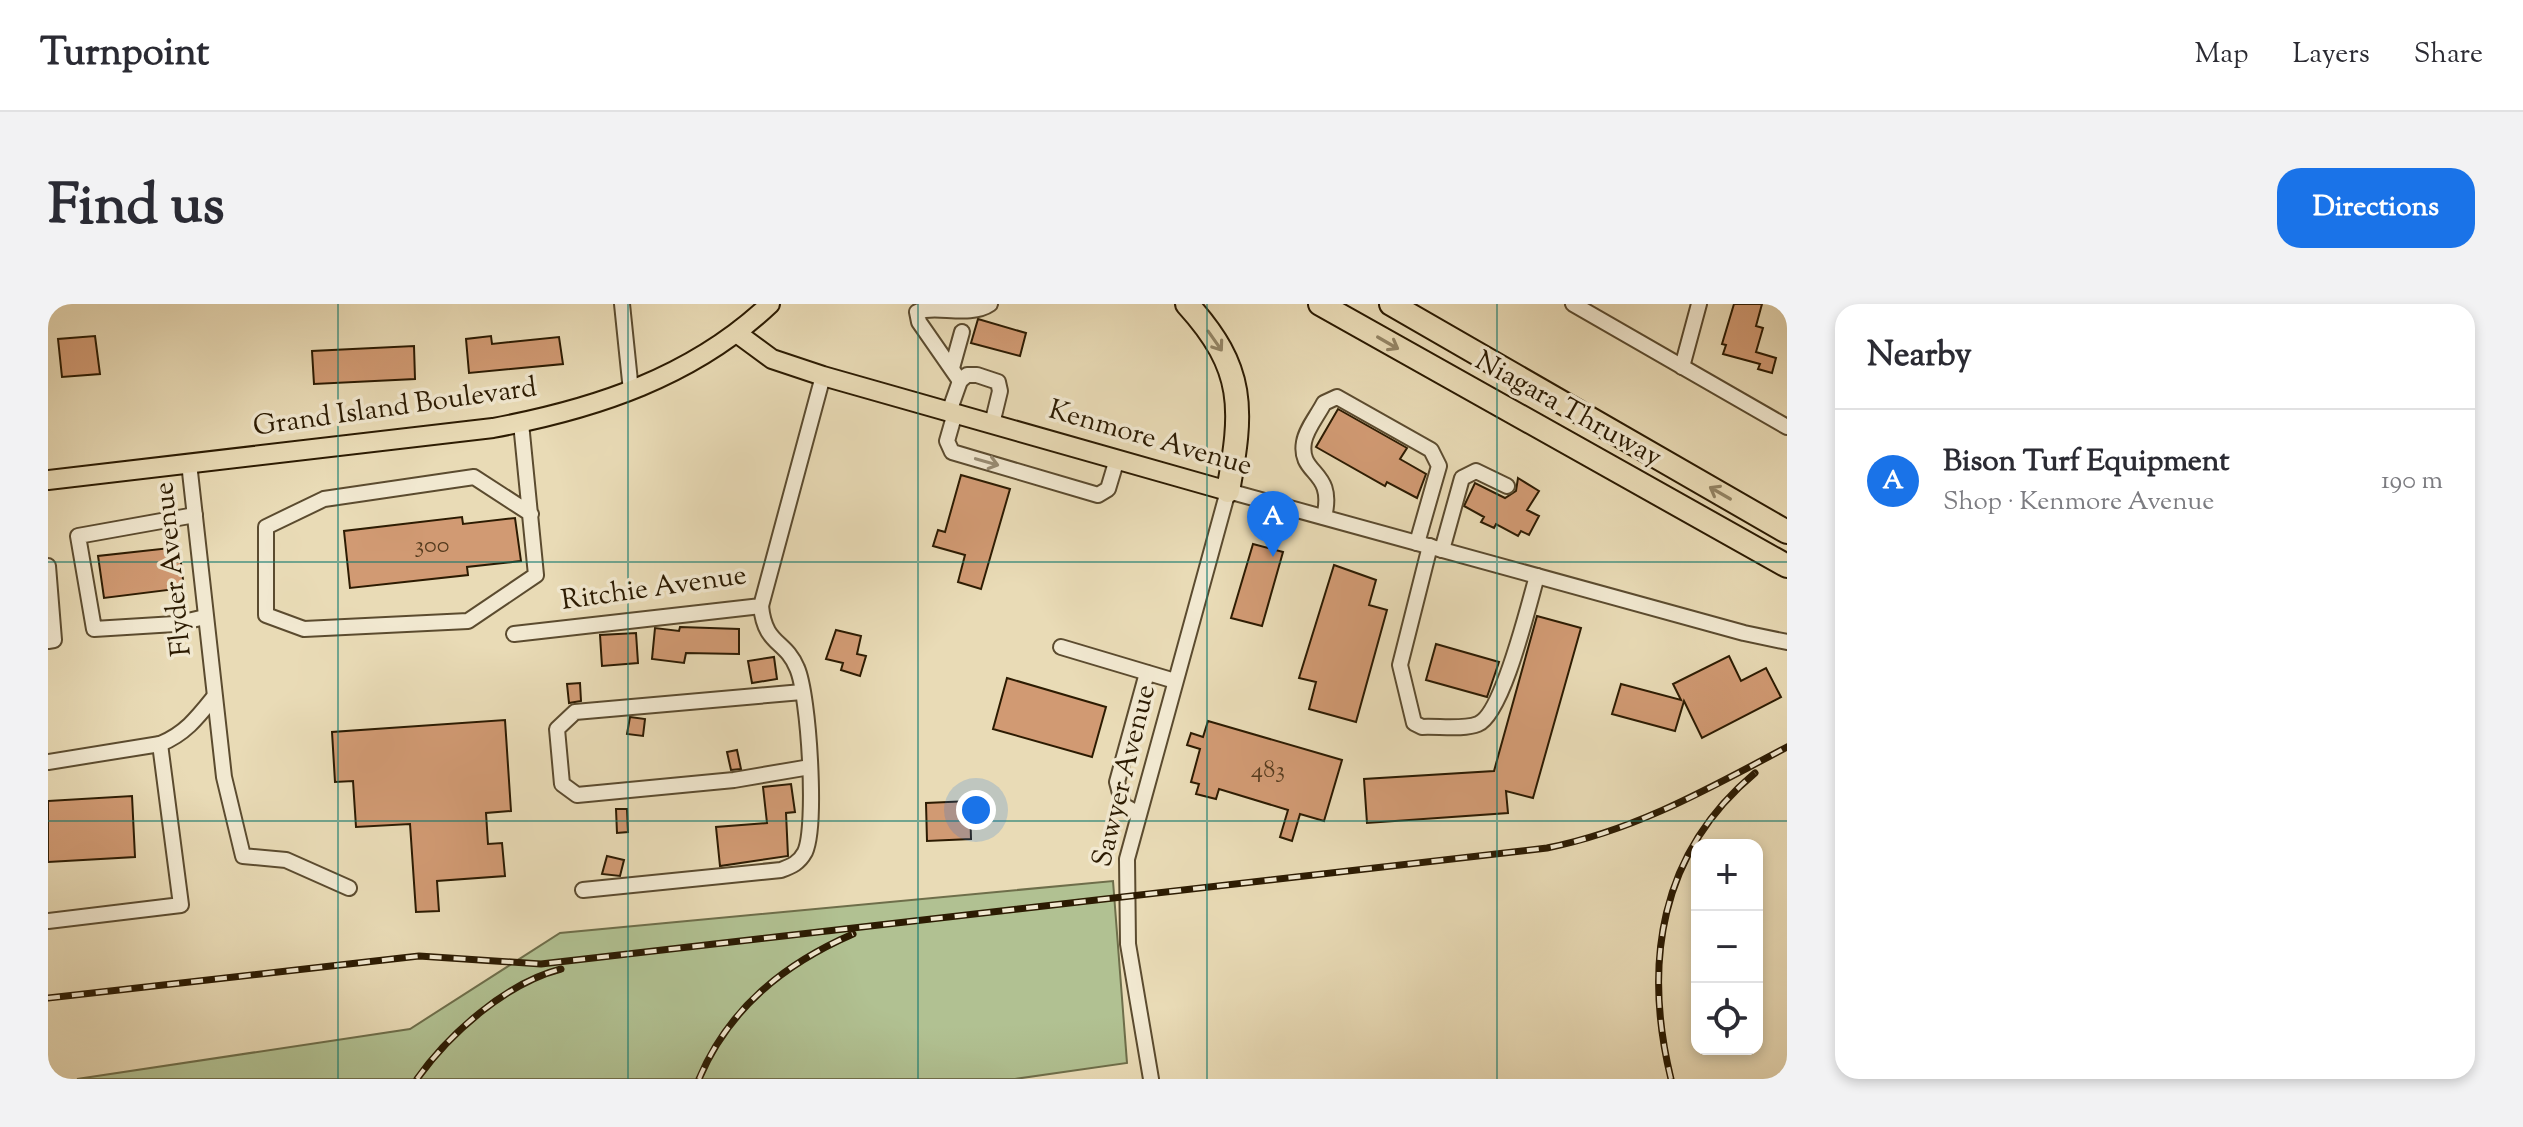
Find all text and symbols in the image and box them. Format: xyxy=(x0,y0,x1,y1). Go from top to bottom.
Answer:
text: Turnpoint xyxy=(40,28,209,82)
text: Map xyxy=(2195,35,2248,75)
text: Layers xyxy=(2292,35,2370,75)
text: Share xyxy=(2414,35,2483,75)
text: Find us xyxy=(48,168,224,249)
button: Directions xyxy=(2277,168,2475,248)
one-way arrow xyxy=(1207,330,1223,352)
text: Nearby xyxy=(1867,332,1972,381)
one-way arrow xyxy=(1376,335,1399,351)
street label: Niagara Thruway xyxy=(1467,342,1669,478)
street label: Grand Island Boulevard xyxy=(251,368,540,448)
street label: Kenmore Avenue xyxy=(1044,391,1256,487)
text: Bison Turf Equipment xyxy=(1943,441,2230,484)
one-way arrow xyxy=(974,455,1000,470)
text: A xyxy=(1882,463,1904,500)
text: 190 m xyxy=(2381,463,2443,500)
street label: Flyder Avenue xyxy=(145,480,203,658)
text: Shop · Kenmore Avenue xyxy=(1943,484,2214,521)
one-way arrow xyxy=(1709,485,1732,501)
pin: A xyxy=(1247,491,1299,557)
house number: 300 xyxy=(415,529,449,563)
street label: Ritchie Avenue xyxy=(559,556,749,622)
street label: Sawyer Avenue xyxy=(1083,681,1167,871)
house number: 483 xyxy=(1251,754,1285,788)
your location xyxy=(956,790,996,830)
map controls xyxy=(1691,839,1763,1055)
button: + xyxy=(1691,839,1763,911)
button: − xyxy=(1691,911,1763,983)
button: locate xyxy=(1691,983,1763,1055)

